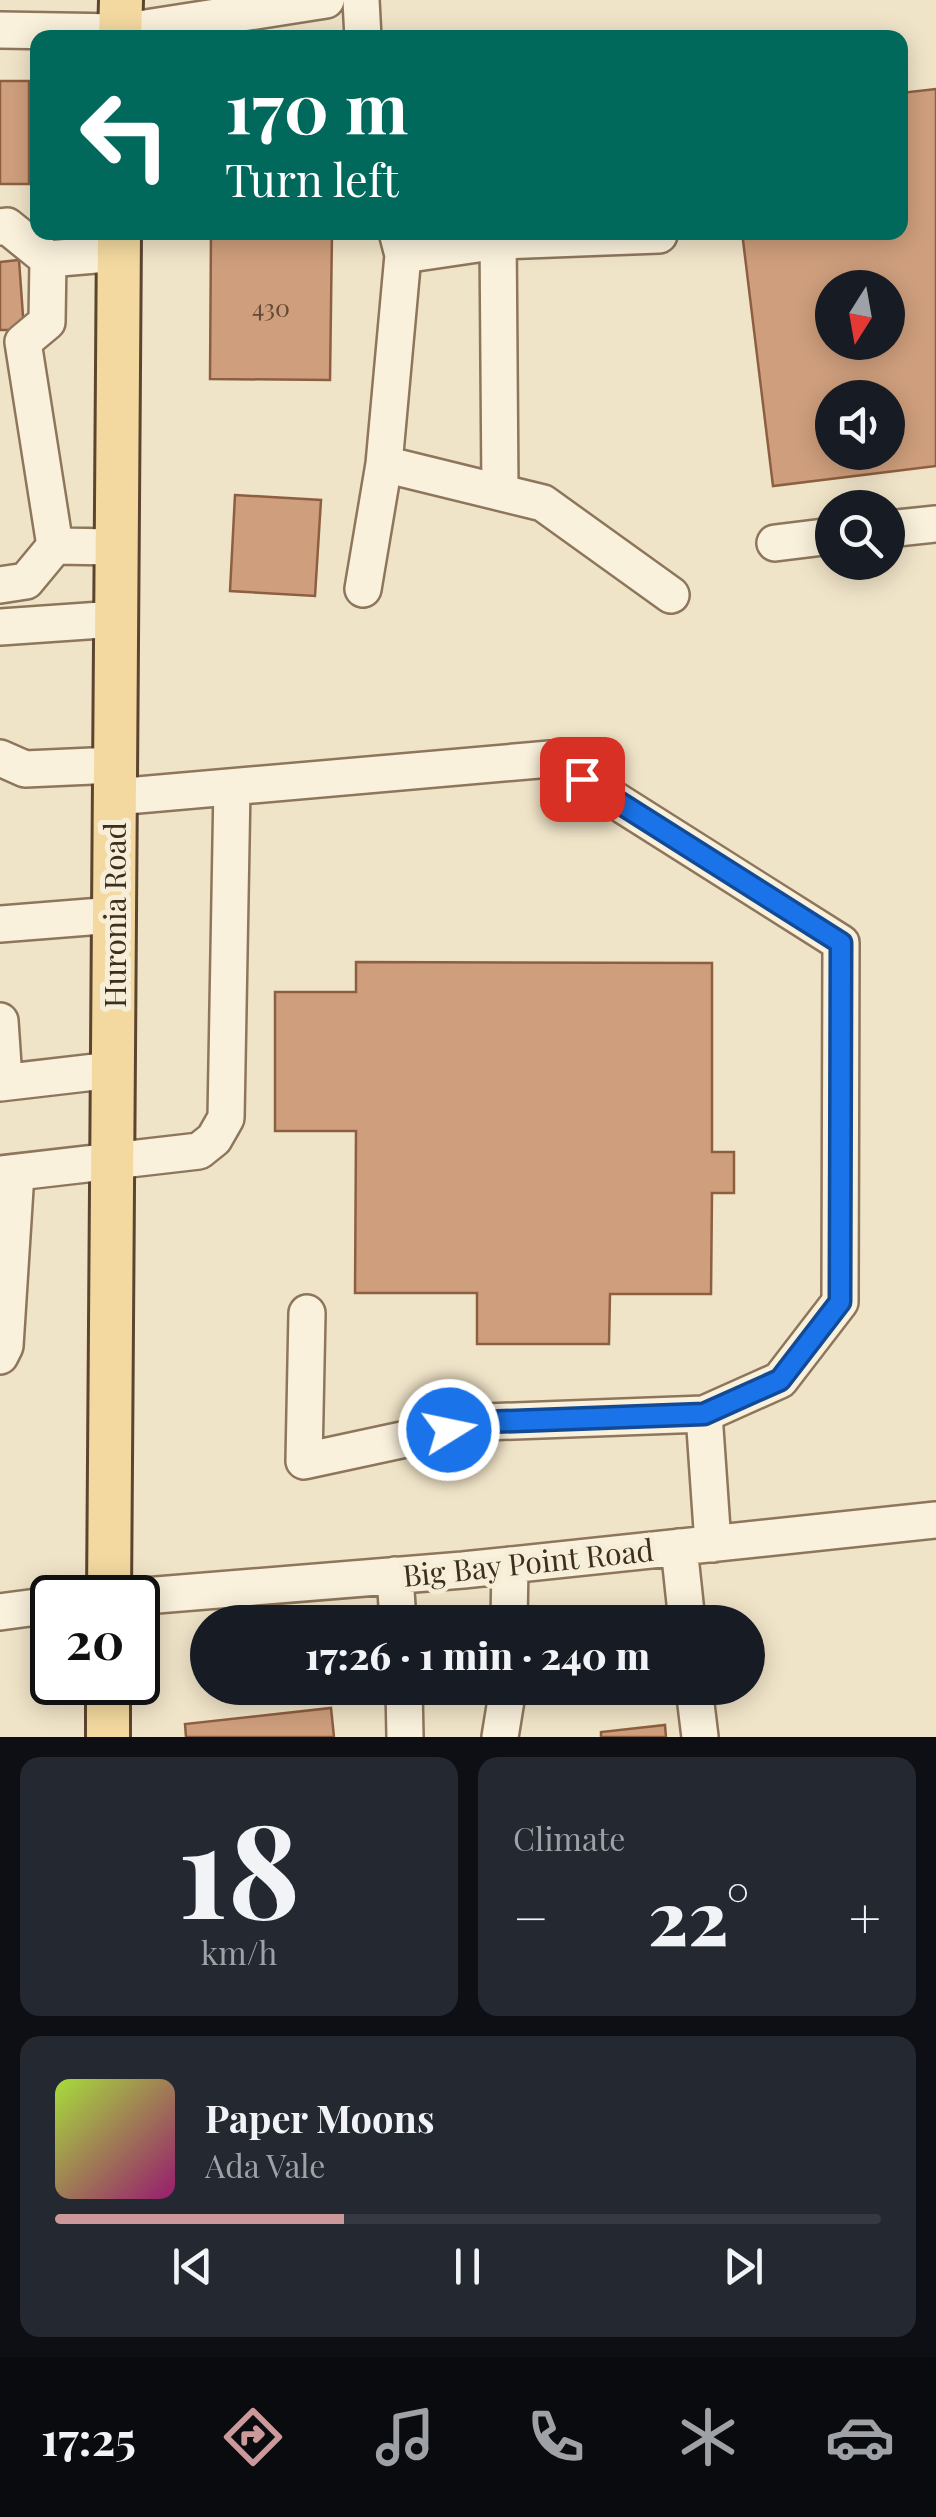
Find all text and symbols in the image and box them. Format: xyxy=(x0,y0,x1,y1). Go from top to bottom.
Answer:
text: 170 m xyxy=(225,58,408,152)
icon: left xyxy=(60,70,190,200)
text: Turn left xyxy=(225,148,399,208)
north arrow xyxy=(815,270,905,360)
map controls xyxy=(815,270,905,580)
house number: 430 xyxy=(252,290,290,323)
button: sound xyxy=(815,380,905,470)
button: search xyxy=(815,490,905,580)
pin xyxy=(540,737,625,822)
icon: arrive xyxy=(555,752,610,807)
street label: Huronia Road xyxy=(94,822,134,1008)
position arrow xyxy=(397,1378,501,1482)
street label: Big Bay Point Road xyxy=(401,1529,655,1595)
speed limit sign: 20 xyxy=(30,1575,160,1705)
text: 17:26 · 1 min · 240 m xyxy=(305,1629,650,1680)
text: 18 xyxy=(178,1778,300,1952)
text: Climate xyxy=(513,1816,625,1859)
text: 22° xyxy=(648,1865,749,1965)
text: − xyxy=(513,1879,549,1953)
text: + xyxy=(849,1879,881,1953)
text: km/h xyxy=(201,1930,277,1973)
text: Paper Moons xyxy=(205,2092,434,2143)
text: Ada Vale xyxy=(205,2143,325,2186)
icon: previous xyxy=(165,2239,220,2294)
icon: pause xyxy=(440,2239,495,2294)
icon: next xyxy=(716,2239,771,2294)
icon: directions xyxy=(218,2402,288,2472)
icon: music xyxy=(370,2402,440,2472)
icon: phone xyxy=(521,2402,591,2472)
icon: climate xyxy=(673,2402,743,2472)
icon: car xyxy=(825,2402,895,2472)
text: 17:25 xyxy=(41,2407,136,2467)

